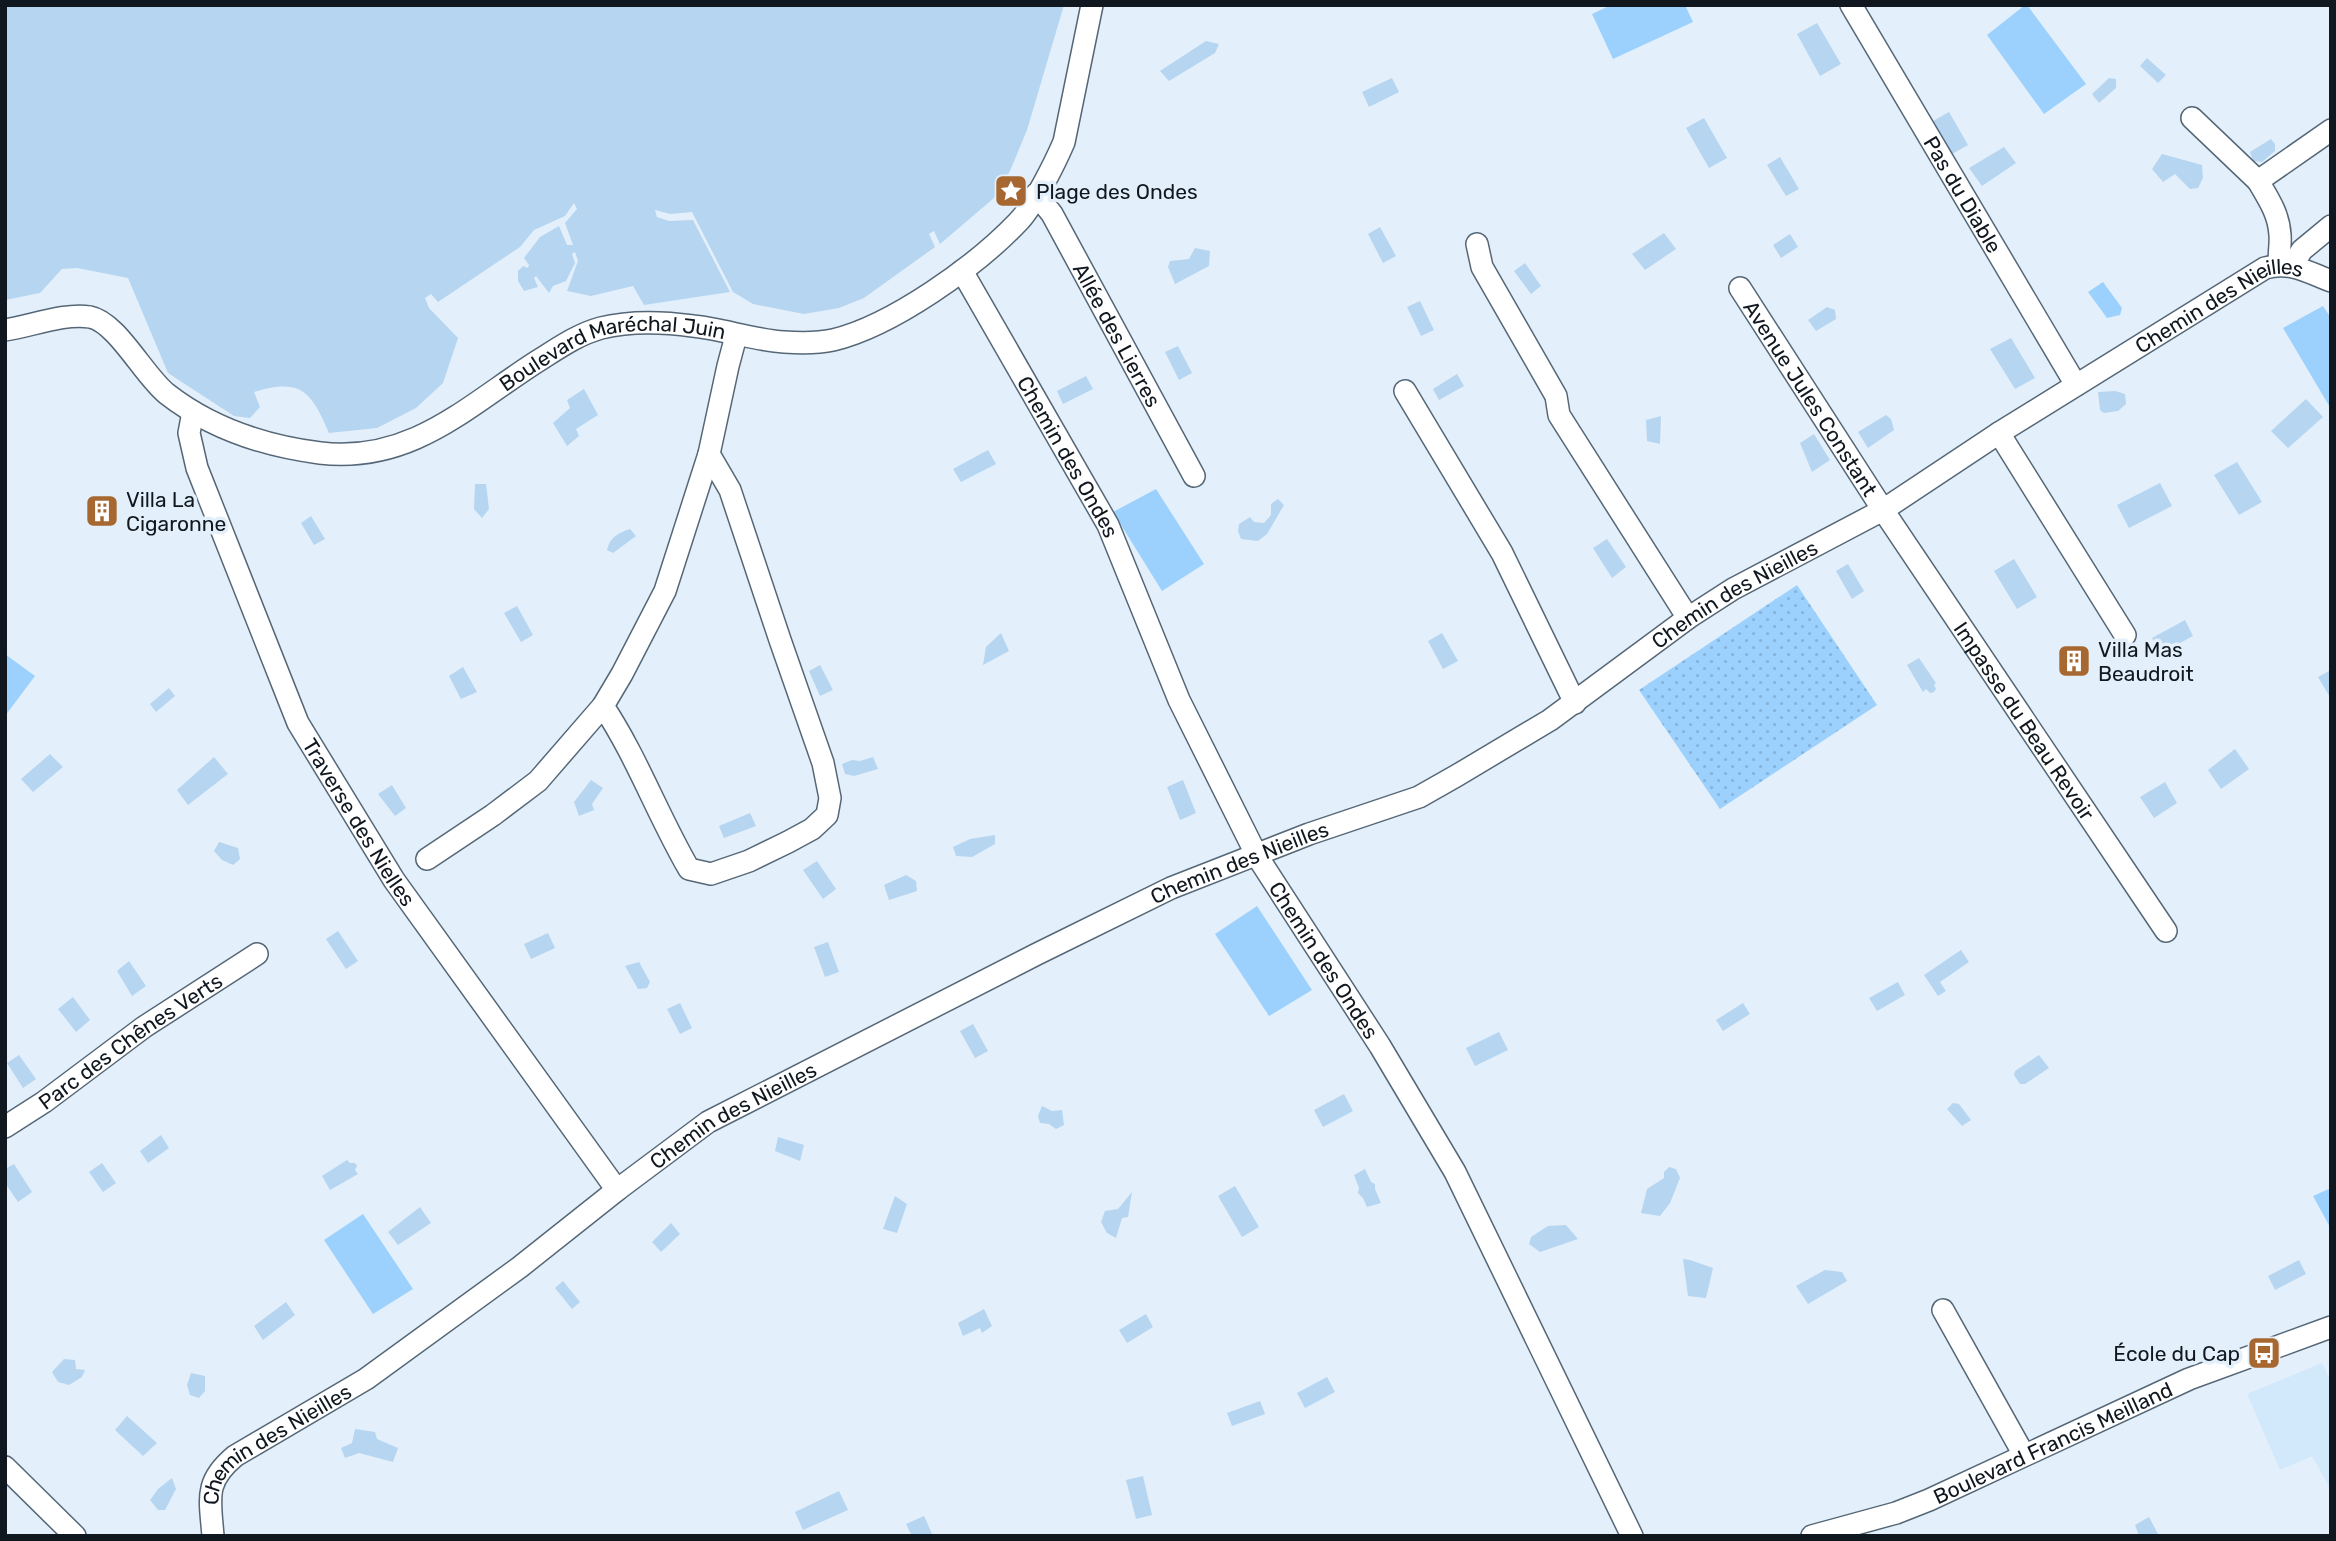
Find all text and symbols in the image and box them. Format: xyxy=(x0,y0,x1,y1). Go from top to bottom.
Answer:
street label: Pas du Diable xyxy=(1919,131,2007,257)
place icon: Plage des Ondes xyxy=(992,172,1030,210)
place label: Plage des Ondes xyxy=(1036,179,1198,204)
street label: Chemin des Nieilles xyxy=(2130,253,2307,358)
street label: Allée des Lierres xyxy=(1068,258,1167,411)
street label: Avenue Jules Constant xyxy=(1739,296,1883,501)
street label: Boulevard Maréchal Juin xyxy=(494,310,728,396)
street label: Chemin des Ondes xyxy=(1012,371,1124,541)
place label: Villa La Cigaronne xyxy=(126,487,226,536)
building icon: Villa La Cigaronne xyxy=(83,492,121,530)
street label: Chemin des Nieilles xyxy=(1646,534,1822,653)
street label: Impasse du Beau Revoir xyxy=(1949,617,2100,825)
place label: Villa Mas Beaudroit xyxy=(2098,637,2194,686)
building icon: Villa Mas Beaudroit xyxy=(2055,642,2093,680)
street label: Traverse des Nielles xyxy=(298,734,421,911)
street label: Chemin des Nieilles xyxy=(1146,816,1332,909)
street label: Chemin des Ondes xyxy=(1264,877,1384,1043)
street label: Parc des Chênes Verts xyxy=(33,967,227,1114)
street label: Chemin des Nieilles xyxy=(645,1056,820,1174)
bus stop icon: École du Cap xyxy=(2245,1334,2283,1372)
place label: École du Cap xyxy=(2113,1341,2240,1366)
street label: Boulevard Francis Meilland xyxy=(1929,1376,2176,1509)
street label: Chemin des Nieilles xyxy=(198,1378,356,1506)

